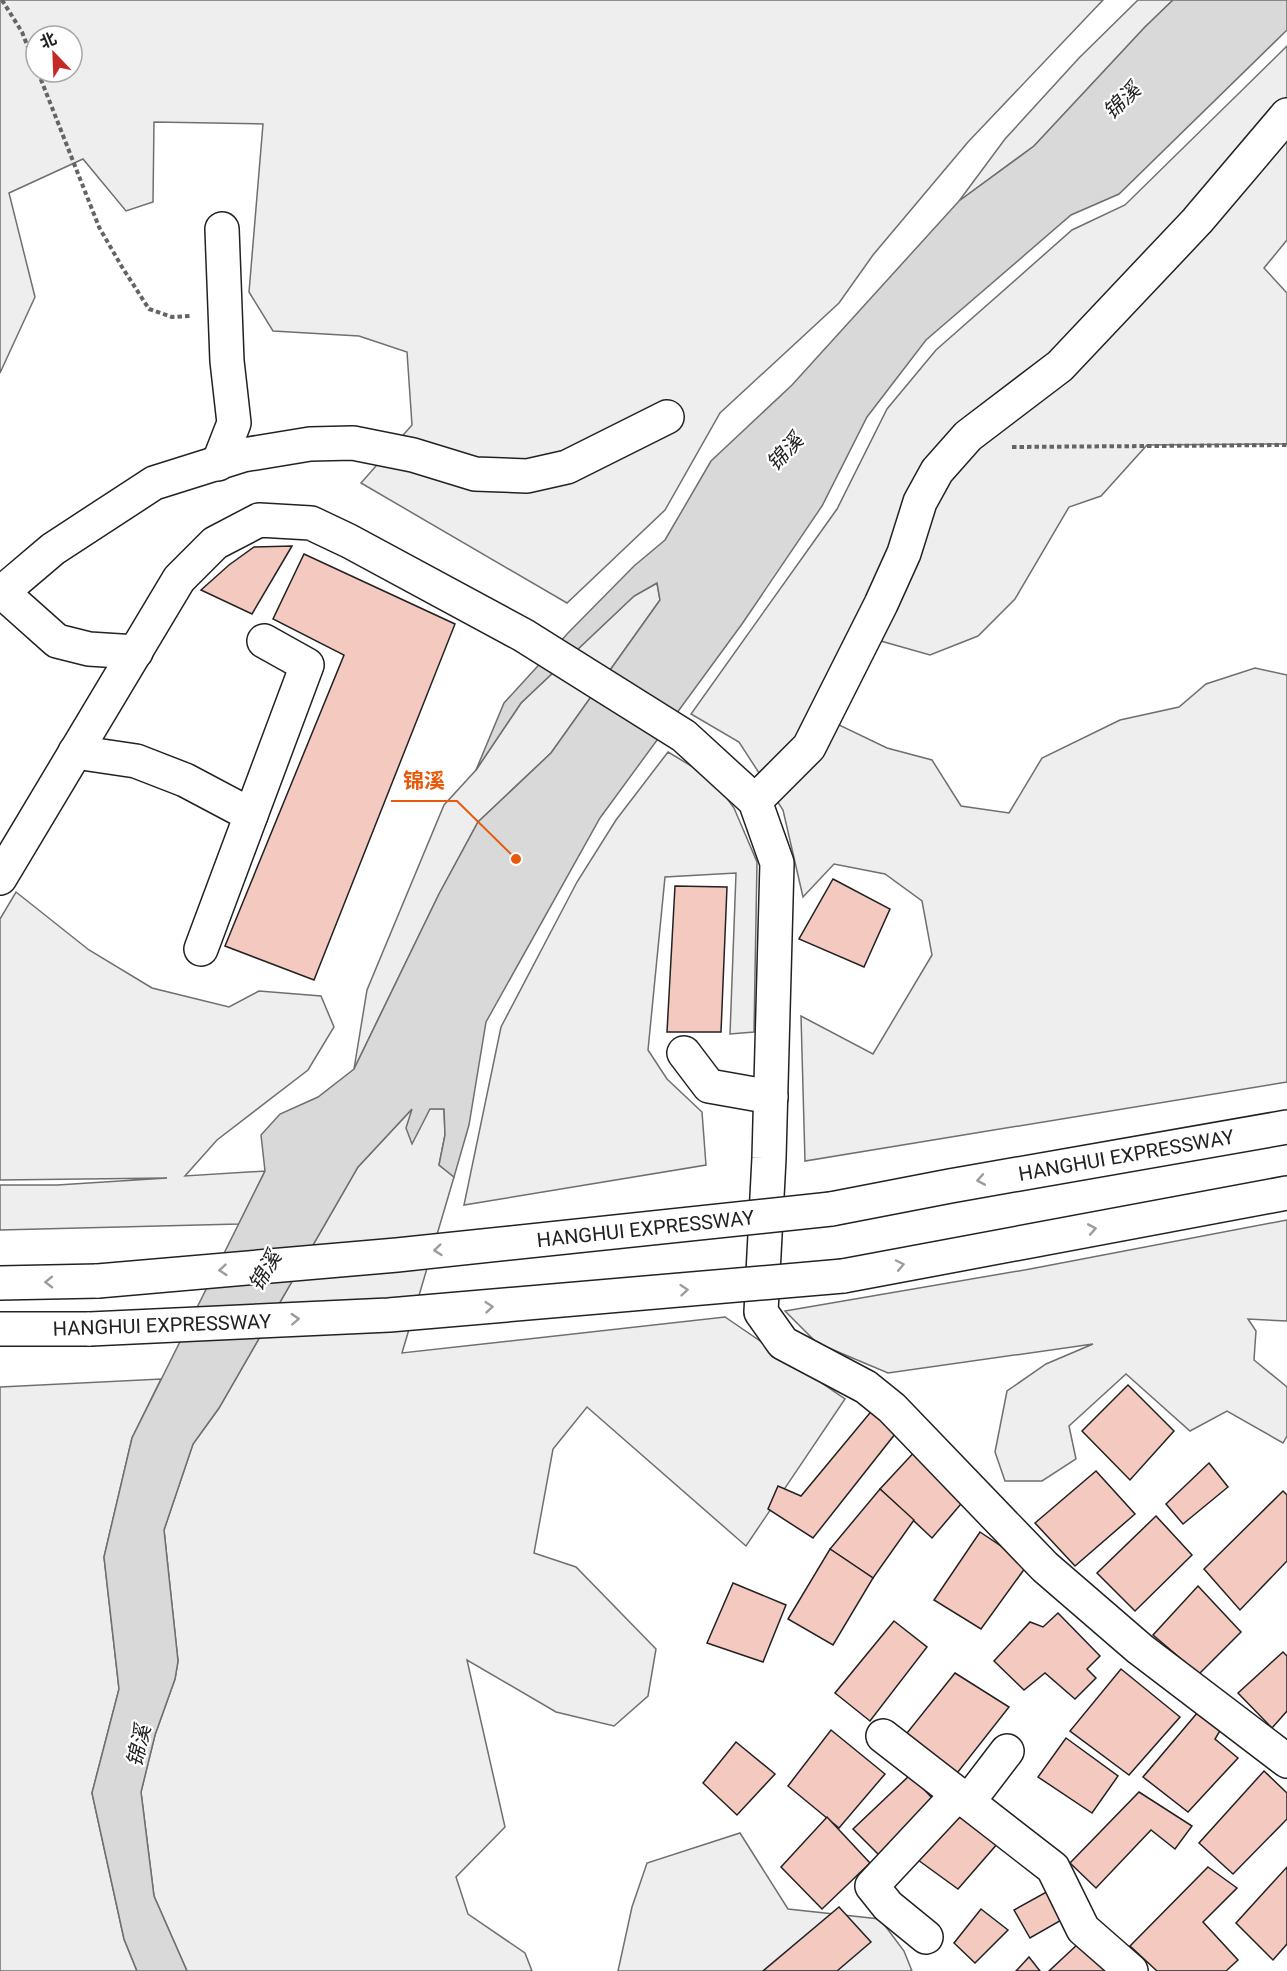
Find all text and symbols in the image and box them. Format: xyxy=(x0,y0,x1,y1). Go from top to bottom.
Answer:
north arrow xyxy=(24,24,84,84)
text: 北 xyxy=(37,29,59,53)
water label: 锦溪 xyxy=(1099,76,1147,124)
water label: 锦溪 xyxy=(762,427,809,476)
callout: 锦溪 xyxy=(391,762,457,801)
text: 锦溪 xyxy=(403,769,445,793)
street label: HANGHUI EXPRESSWAY xyxy=(1016,1125,1236,1186)
one-way arrow xyxy=(976,1174,986,1186)
street label: HANGHUI EXPRESSWAY xyxy=(536,1205,755,1252)
one-way arrow xyxy=(1086,1223,1096,1236)
one-way arrow xyxy=(434,1243,443,1256)
water label: 锦溪 xyxy=(244,1245,287,1295)
one-way arrow xyxy=(895,1259,905,1272)
one-way arrow xyxy=(219,1263,228,1276)
one-way arrow xyxy=(45,1276,54,1288)
one-way arrow xyxy=(679,1284,688,1297)
one-way arrow xyxy=(485,1300,494,1313)
street label: HANGHUI EXPRESSWAY xyxy=(52,1309,272,1341)
one-way arrow xyxy=(290,1313,299,1326)
water label: 锦溪 xyxy=(123,1721,156,1769)

